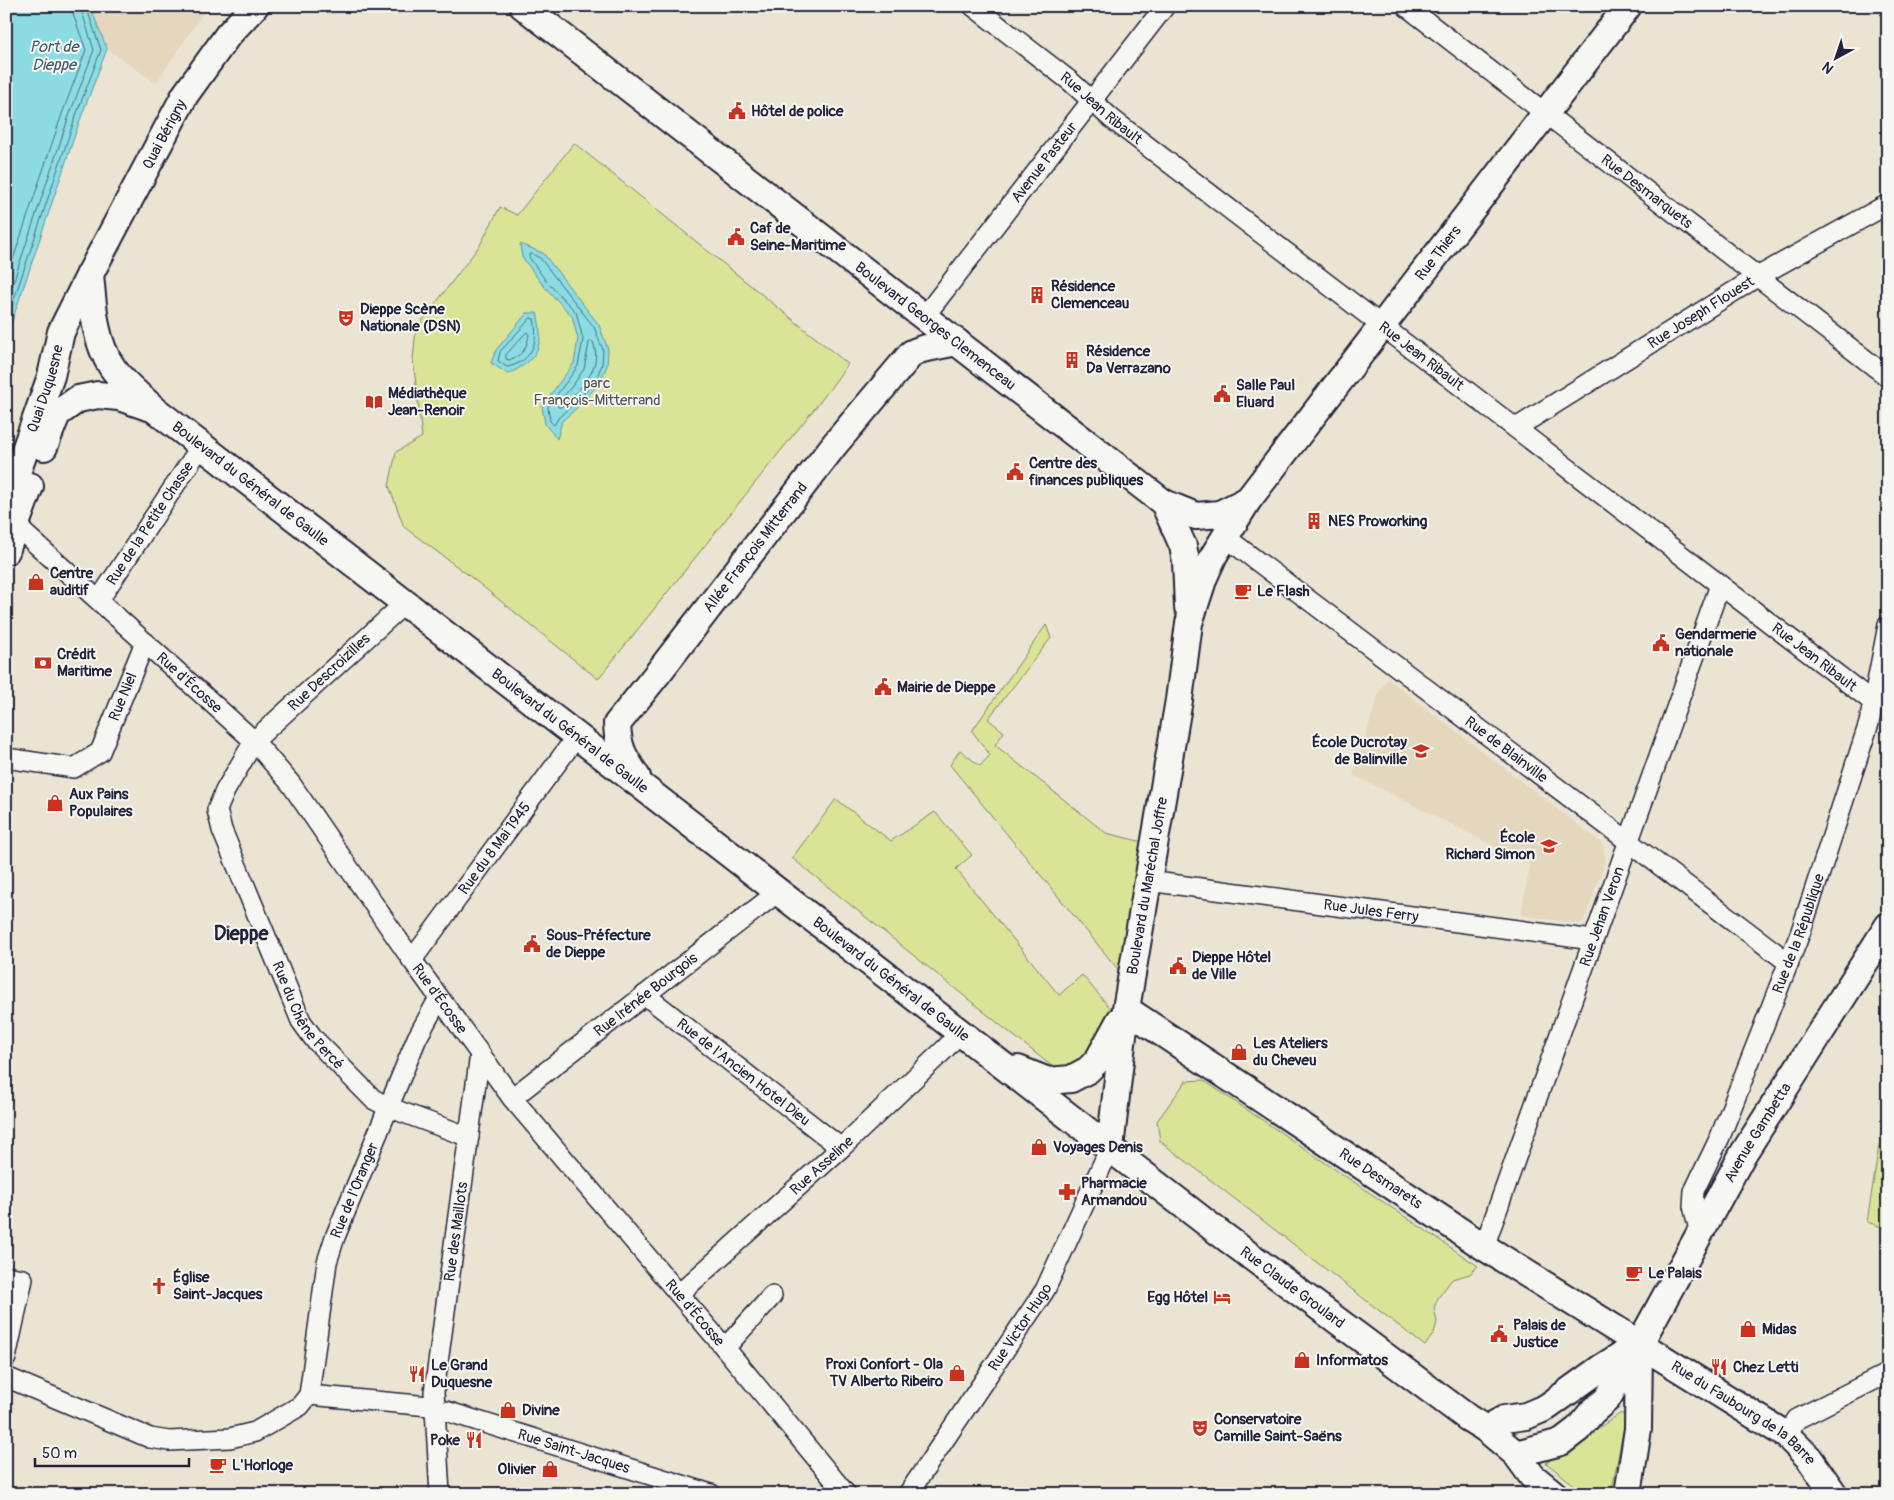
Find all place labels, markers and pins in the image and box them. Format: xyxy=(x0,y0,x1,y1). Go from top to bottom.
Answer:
public building icon: Hôtel de police xyxy=(727,101,747,121)
place label: Hôtel de police xyxy=(751,102,844,121)
place label: Caf de Seine-Maritime xyxy=(750,219,846,255)
public building icon: Caf de Seine-Maritime xyxy=(726,227,746,247)
place label: Résidence Clemenceau xyxy=(1051,277,1130,313)
building icon: Résidence Clemenceau xyxy=(1027,285,1047,305)
place label: Dieppe Scène Nationale (DSN) xyxy=(360,300,461,336)
theatre icon: Dieppe Scène Nationale (DSN) xyxy=(336,308,356,328)
place label: Résidence Da Verrazano xyxy=(1086,342,1171,378)
building icon: Résidence Da Verrazano xyxy=(1062,350,1082,370)
place label: Salle Paul Eluard xyxy=(1236,376,1295,412)
place label: Médiathèque Jean-Renoir xyxy=(388,384,467,420)
public building icon: Salle Paul Eluard xyxy=(1212,384,1232,404)
library icon: Médiathèque Jean-Renoir xyxy=(364,392,384,412)
place label: Centre des finances publiques xyxy=(1029,454,1143,490)
public building icon: Centre des finances publiques xyxy=(1005,462,1025,482)
building icon: NES Proworking xyxy=(1304,511,1324,531)
place label: NES Proworking xyxy=(1328,512,1428,531)
place label: Centre auditif xyxy=(50,564,94,600)
shop icon: Centre auditif xyxy=(26,572,46,592)
cafe icon: Le Flash xyxy=(1233,581,1253,601)
place label: Le Flash xyxy=(1257,582,1309,601)
place label: Gendarmerie nationale xyxy=(1675,625,1757,661)
public building icon: Gendarmerie nationale xyxy=(1651,633,1671,653)
place label: Crédit Maritime xyxy=(57,645,112,681)
bank icon: Crédit Maritime xyxy=(33,653,53,673)
public building icon: Mairie de Dieppe xyxy=(873,677,893,697)
place label: Mairie de Dieppe xyxy=(897,678,996,697)
place label: École Ducrotay de Balinville xyxy=(1312,733,1408,769)
school or university icon: École Ducrotay de Balinville xyxy=(1411,741,1431,761)
place label: Aux Pains Populaires xyxy=(69,785,133,821)
shop icon: Aux Pains Populaires xyxy=(45,793,65,813)
place label: École Richard Simon xyxy=(1446,828,1536,864)
school or university icon: École Richard Simon xyxy=(1539,836,1559,856)
place label: Sous-Préfecture de Dieppe xyxy=(546,926,651,962)
public building icon: Sous-Préfecture de Dieppe xyxy=(522,934,542,954)
place label: Dieppe Hôtel de Ville xyxy=(1192,948,1271,984)
public building icon: Dieppe Hôtel de Ville xyxy=(1168,956,1188,976)
place label: Les Ateliers du Cheveu xyxy=(1253,1034,1328,1070)
shop icon: Les Ateliers du Cheveu xyxy=(1229,1042,1249,1062)
shop icon: Voyages Denis xyxy=(1029,1137,1049,1157)
place label: Voyages Denis xyxy=(1053,1138,1143,1157)
place label: Pharmacie Armandou xyxy=(1081,1174,1148,1210)
pharmacy icon: Pharmacie Armandou xyxy=(1057,1182,1077,1202)
cafe icon: Le Palais xyxy=(1624,1263,1644,1283)
place label: Le Palais xyxy=(1648,1264,1702,1283)
place label: Église Saint-Jacques xyxy=(173,1268,263,1304)
church icon: Église Saint-Jacques xyxy=(149,1276,169,1296)
hotel icon: Egg Hôtel xyxy=(1212,1287,1232,1307)
place label: Egg Hôtel xyxy=(1147,1288,1208,1307)
place label: Palais de Justice xyxy=(1513,1316,1566,1352)
shop icon: Midas xyxy=(1738,1319,1758,1339)
place label: Midas xyxy=(1762,1320,1797,1339)
public building icon: Palais de Justice xyxy=(1489,1324,1509,1344)
shop icon: Informatos xyxy=(1292,1350,1312,1370)
place label: Informatos xyxy=(1316,1351,1388,1370)
place label: Proxi Confort - Ola TV Alberto Ribeiro xyxy=(825,1355,943,1391)
place label: Le Grand Duquesne xyxy=(431,1356,493,1392)
restaurant icon: Chez Letti xyxy=(1709,1357,1729,1377)
place label: Chez Letti xyxy=(1733,1358,1799,1377)
shop icon: Proxi Confort - Ola TV Alberto Ribeiro xyxy=(947,1363,967,1383)
restaurant icon: Le Grand Duquesne xyxy=(407,1364,427,1384)
shop icon: Divine xyxy=(498,1400,518,1420)
place label: Divine xyxy=(522,1401,560,1420)
place label: Conservatoire Camille Saint-Saëns xyxy=(1214,1410,1342,1446)
theatre icon: Conservatoire Camille Saint-Saëns xyxy=(1190,1418,1210,1438)
restaurant icon: Poke xyxy=(464,1430,484,1450)
place label: Poke xyxy=(430,1431,461,1450)
cafe icon: L'Horloge xyxy=(208,1455,228,1475)
place label: L'Horloge xyxy=(232,1456,294,1475)
shop icon: Olivier xyxy=(540,1459,560,1479)
place label: Olivier xyxy=(498,1460,537,1479)

